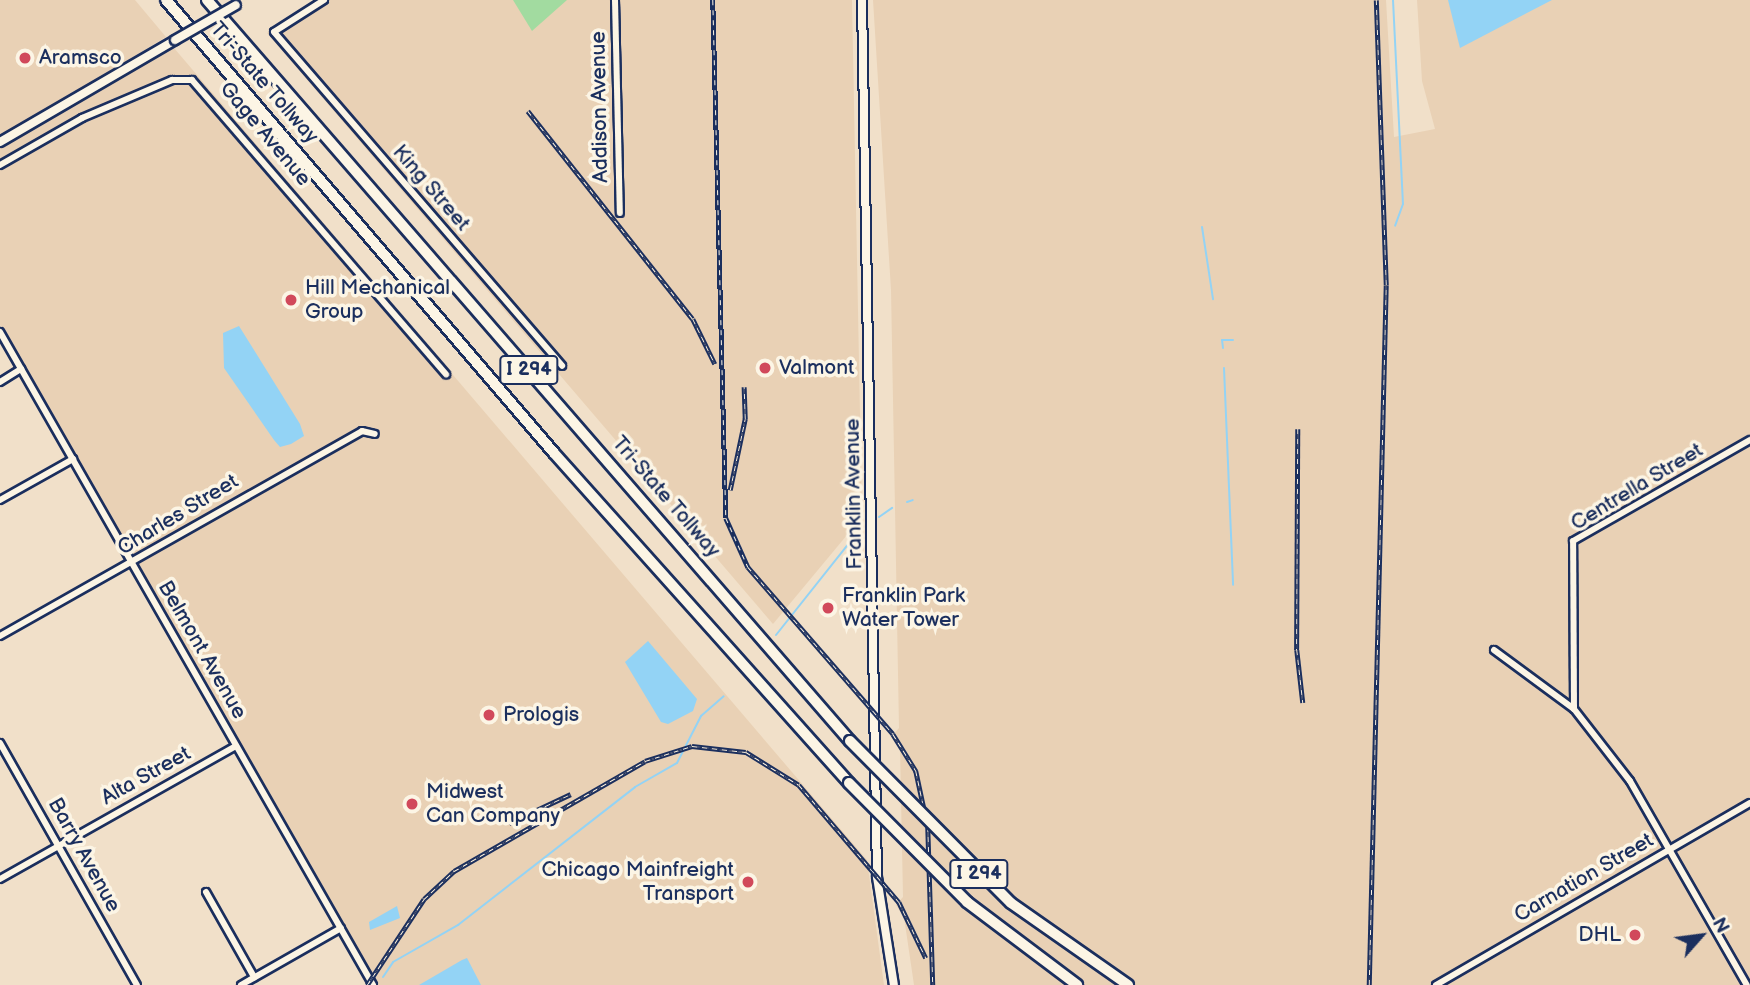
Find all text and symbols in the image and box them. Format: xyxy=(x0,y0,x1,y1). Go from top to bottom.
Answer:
street label: Tri-State Tollway xyxy=(204,17,324,149)
street label: Addison Avenue xyxy=(586,31,614,183)
place label: Aramsco xyxy=(39,45,122,71)
marker: Aramsco xyxy=(17,50,33,66)
street label: Gage Avenue xyxy=(214,77,316,191)
street label: King Street xyxy=(387,140,475,236)
place label: Hill Mechanical Group xyxy=(305,275,450,325)
marker: Hill Mechanical Group xyxy=(283,292,299,308)
road number: I 294 xyxy=(499,354,559,386)
place label: Valmont xyxy=(779,355,854,381)
marker: Valmont xyxy=(757,360,773,376)
street label: Franklin Avenue xyxy=(840,418,868,570)
street label: Tri-State Tollway xyxy=(606,431,726,563)
street label: Centrella Street xyxy=(1566,438,1708,536)
street label: Charles Street xyxy=(113,469,243,561)
street label: Belmont Avenue xyxy=(152,576,252,724)
place label: Franklin Park Water Tower xyxy=(842,583,965,633)
marker: Franklin Park Water Tower xyxy=(820,600,836,616)
place label: Prologis xyxy=(503,702,579,728)
marker: Prologis xyxy=(481,707,497,723)
street label: Alta Street xyxy=(97,741,195,811)
place label: Midwest Can Company xyxy=(426,779,560,829)
street label: Barry Avenue xyxy=(42,793,126,917)
marker: Midwest Can Company xyxy=(404,796,420,812)
street label: Carnation Street xyxy=(1510,828,1658,928)
place label: Chicago Mainfreight Transport xyxy=(542,857,734,907)
road number: I 294 xyxy=(949,859,1009,890)
marker: Chicago Mainfreight Transport xyxy=(740,874,756,890)
north arrow xyxy=(1666,901,1736,971)
text: N xyxy=(1706,914,1733,938)
place label: DHL xyxy=(1578,922,1621,948)
marker: DHL xyxy=(1627,927,1643,943)

